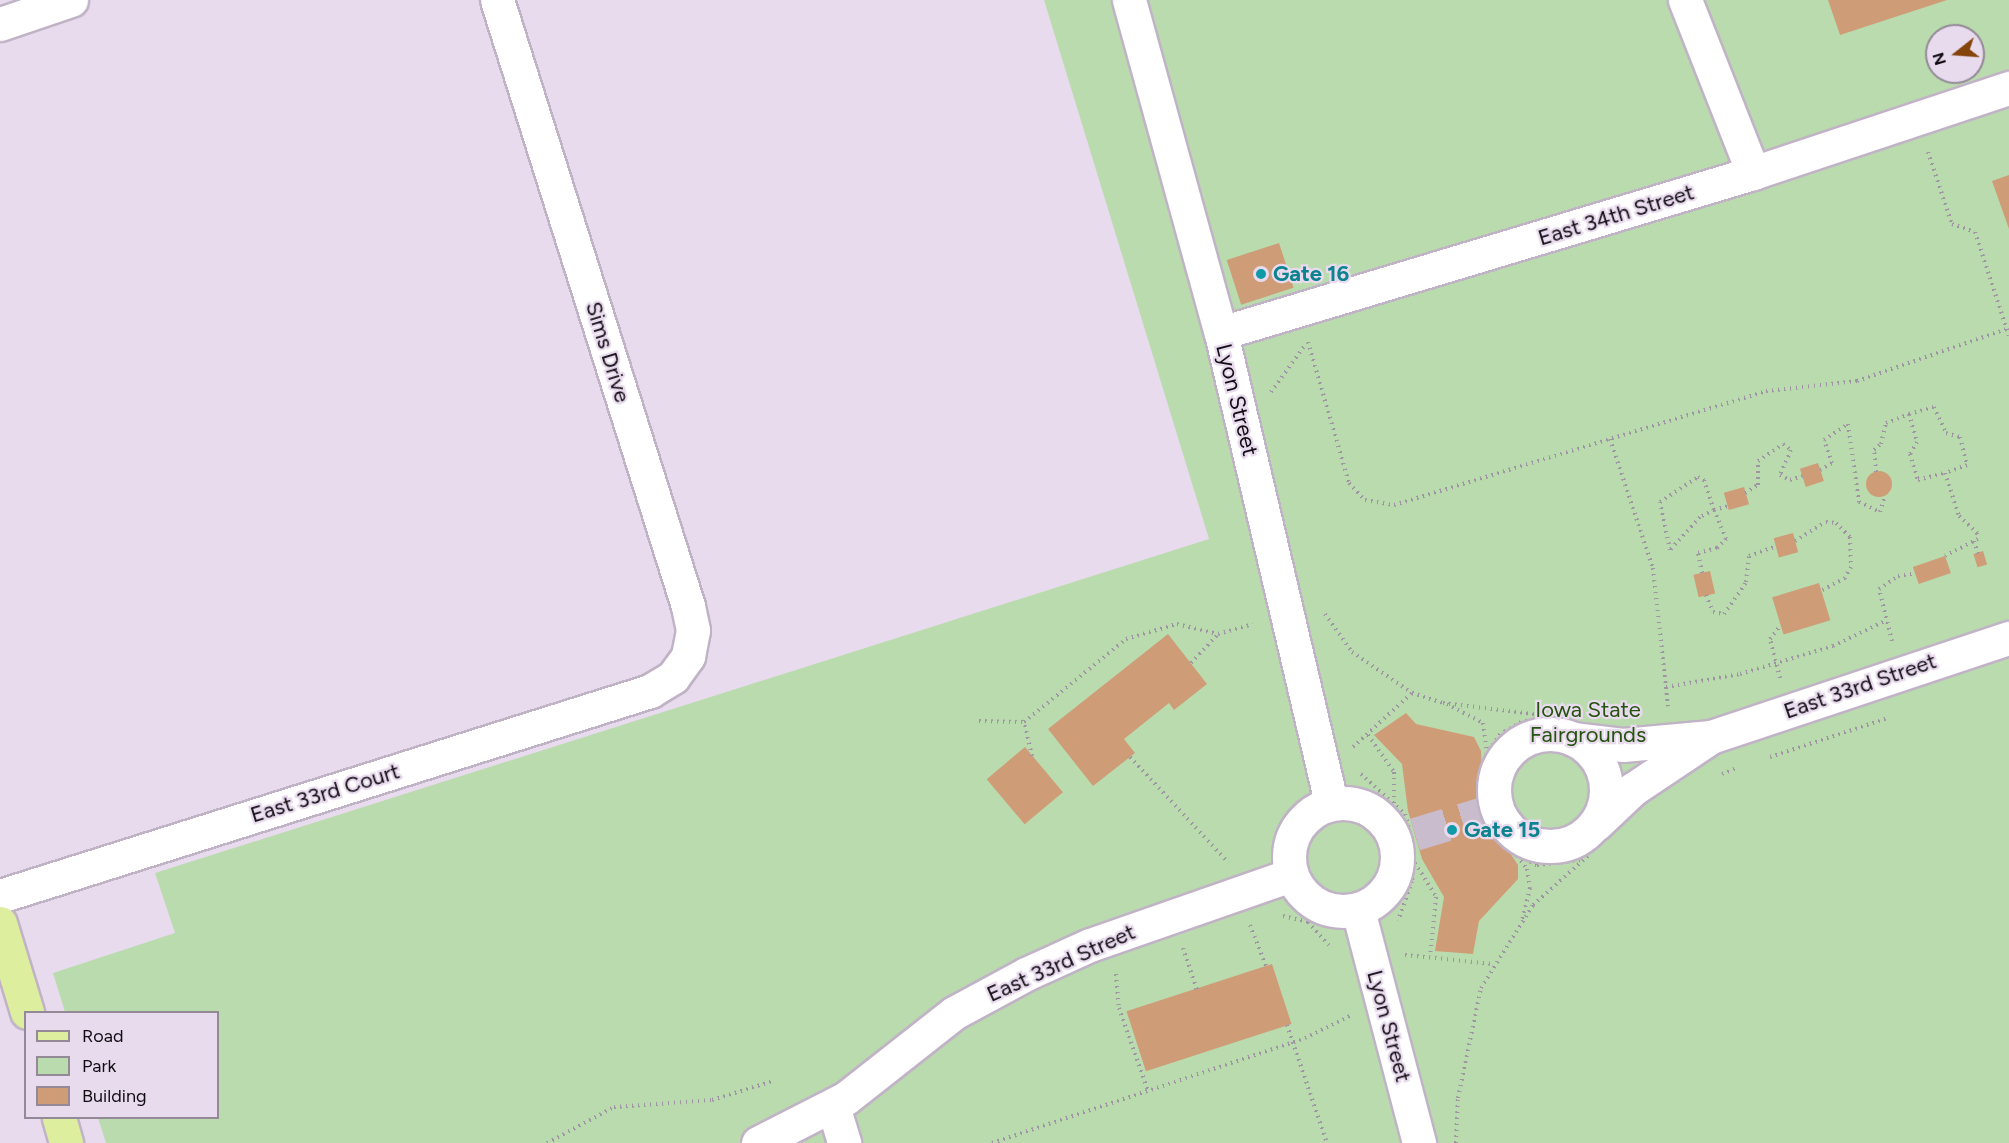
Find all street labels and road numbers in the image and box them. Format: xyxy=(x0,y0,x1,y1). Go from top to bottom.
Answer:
street label: East 34th Street xyxy=(1535,179,1697,251)
street label: Sims Drive xyxy=(580,298,636,406)
street label: Lyon Street xyxy=(1210,341,1264,459)
street label: East 33rd Street xyxy=(1780,648,1940,724)
street label: East 33rd Court xyxy=(247,758,403,828)
street label: East 33rd Street xyxy=(983,918,1139,1008)
street label: Lyon Street xyxy=(1361,967,1417,1085)

